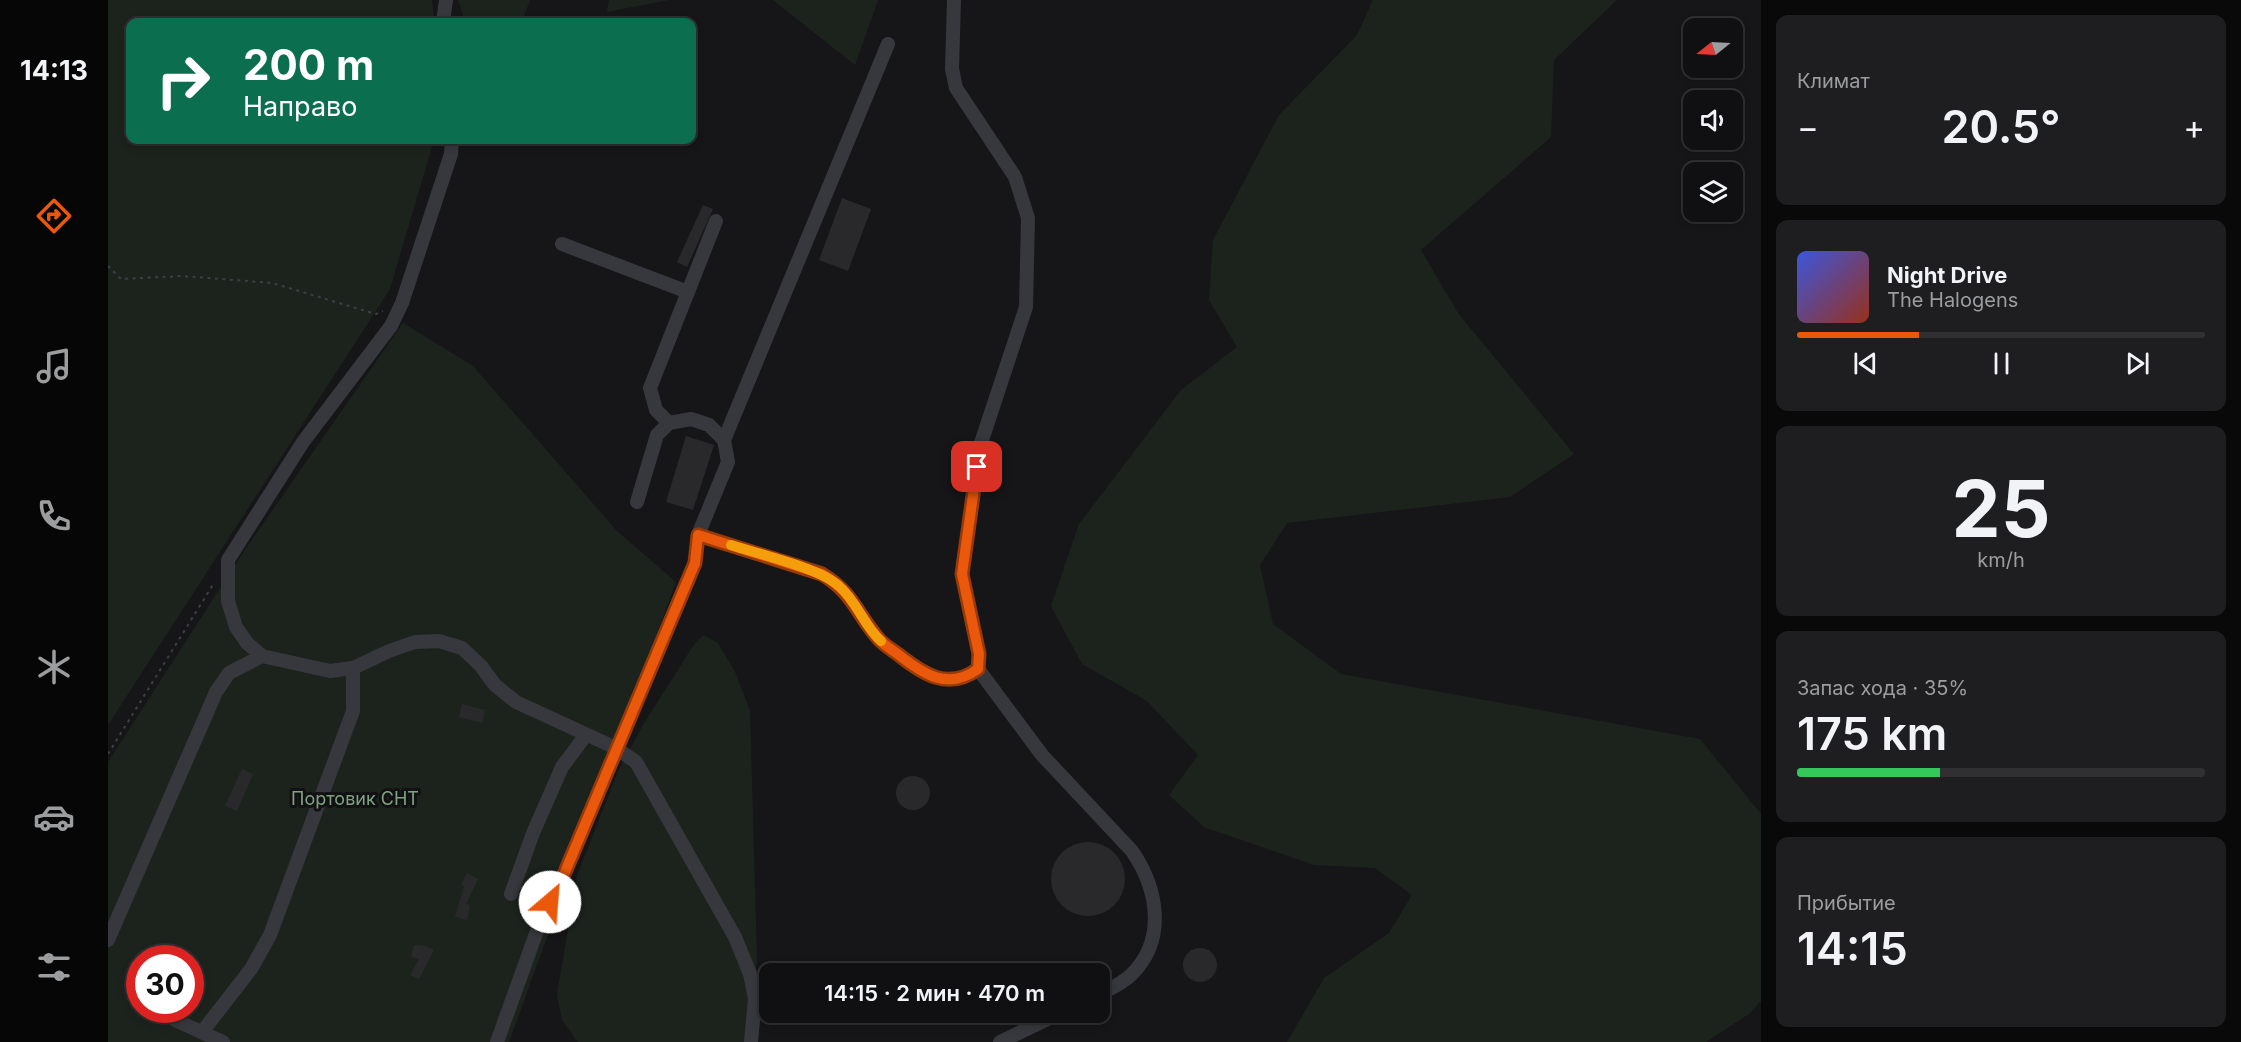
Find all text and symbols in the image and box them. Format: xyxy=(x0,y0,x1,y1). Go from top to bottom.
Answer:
north arrow xyxy=(1683,18,1743,78)
map controls xyxy=(1683,18,1743,222)
text: 200 m xyxy=(243,39,374,90)
icon: right xyxy=(144,42,222,120)
text: 14:13 xyxy=(20,54,88,87)
text: Климат xyxy=(1797,69,1870,93)
text: Направо xyxy=(243,90,358,123)
button: sound xyxy=(1683,90,1743,150)
text: 20.5° xyxy=(1941,99,2061,154)
text: − xyxy=(1797,107,1819,147)
text: + xyxy=(2183,107,2205,147)
button: layers xyxy=(1683,162,1743,222)
icon: directions xyxy=(33,195,75,237)
text: Night Drive xyxy=(1887,262,2007,288)
text: The Halogens xyxy=(1887,288,2018,312)
icon: music xyxy=(33,345,75,387)
icon: previous xyxy=(1849,347,1882,380)
icon: pause xyxy=(1985,347,2018,380)
icon: next xyxy=(2121,347,2154,380)
pin xyxy=(951,441,1002,492)
icon: arrive xyxy=(960,450,993,483)
text: 25 xyxy=(1952,461,2051,556)
icon: phone xyxy=(33,495,75,537)
text: km/h xyxy=(1977,548,2025,572)
icon: climate xyxy=(33,646,75,688)
text: Запас хода · 35% xyxy=(1797,676,1968,700)
text: 175 km xyxy=(1797,706,1947,761)
park label: Портовик СНТ xyxy=(291,788,419,809)
icon: car xyxy=(33,796,75,838)
position arrow xyxy=(518,870,582,934)
text: Прибытие xyxy=(1797,891,1896,915)
text: 14:15 xyxy=(1797,921,1908,976)
speed limit sign: 30 xyxy=(126,945,204,1023)
icon: filters xyxy=(33,946,75,988)
text: 14:15 · 2 мин · 470 m xyxy=(824,980,1045,1006)

